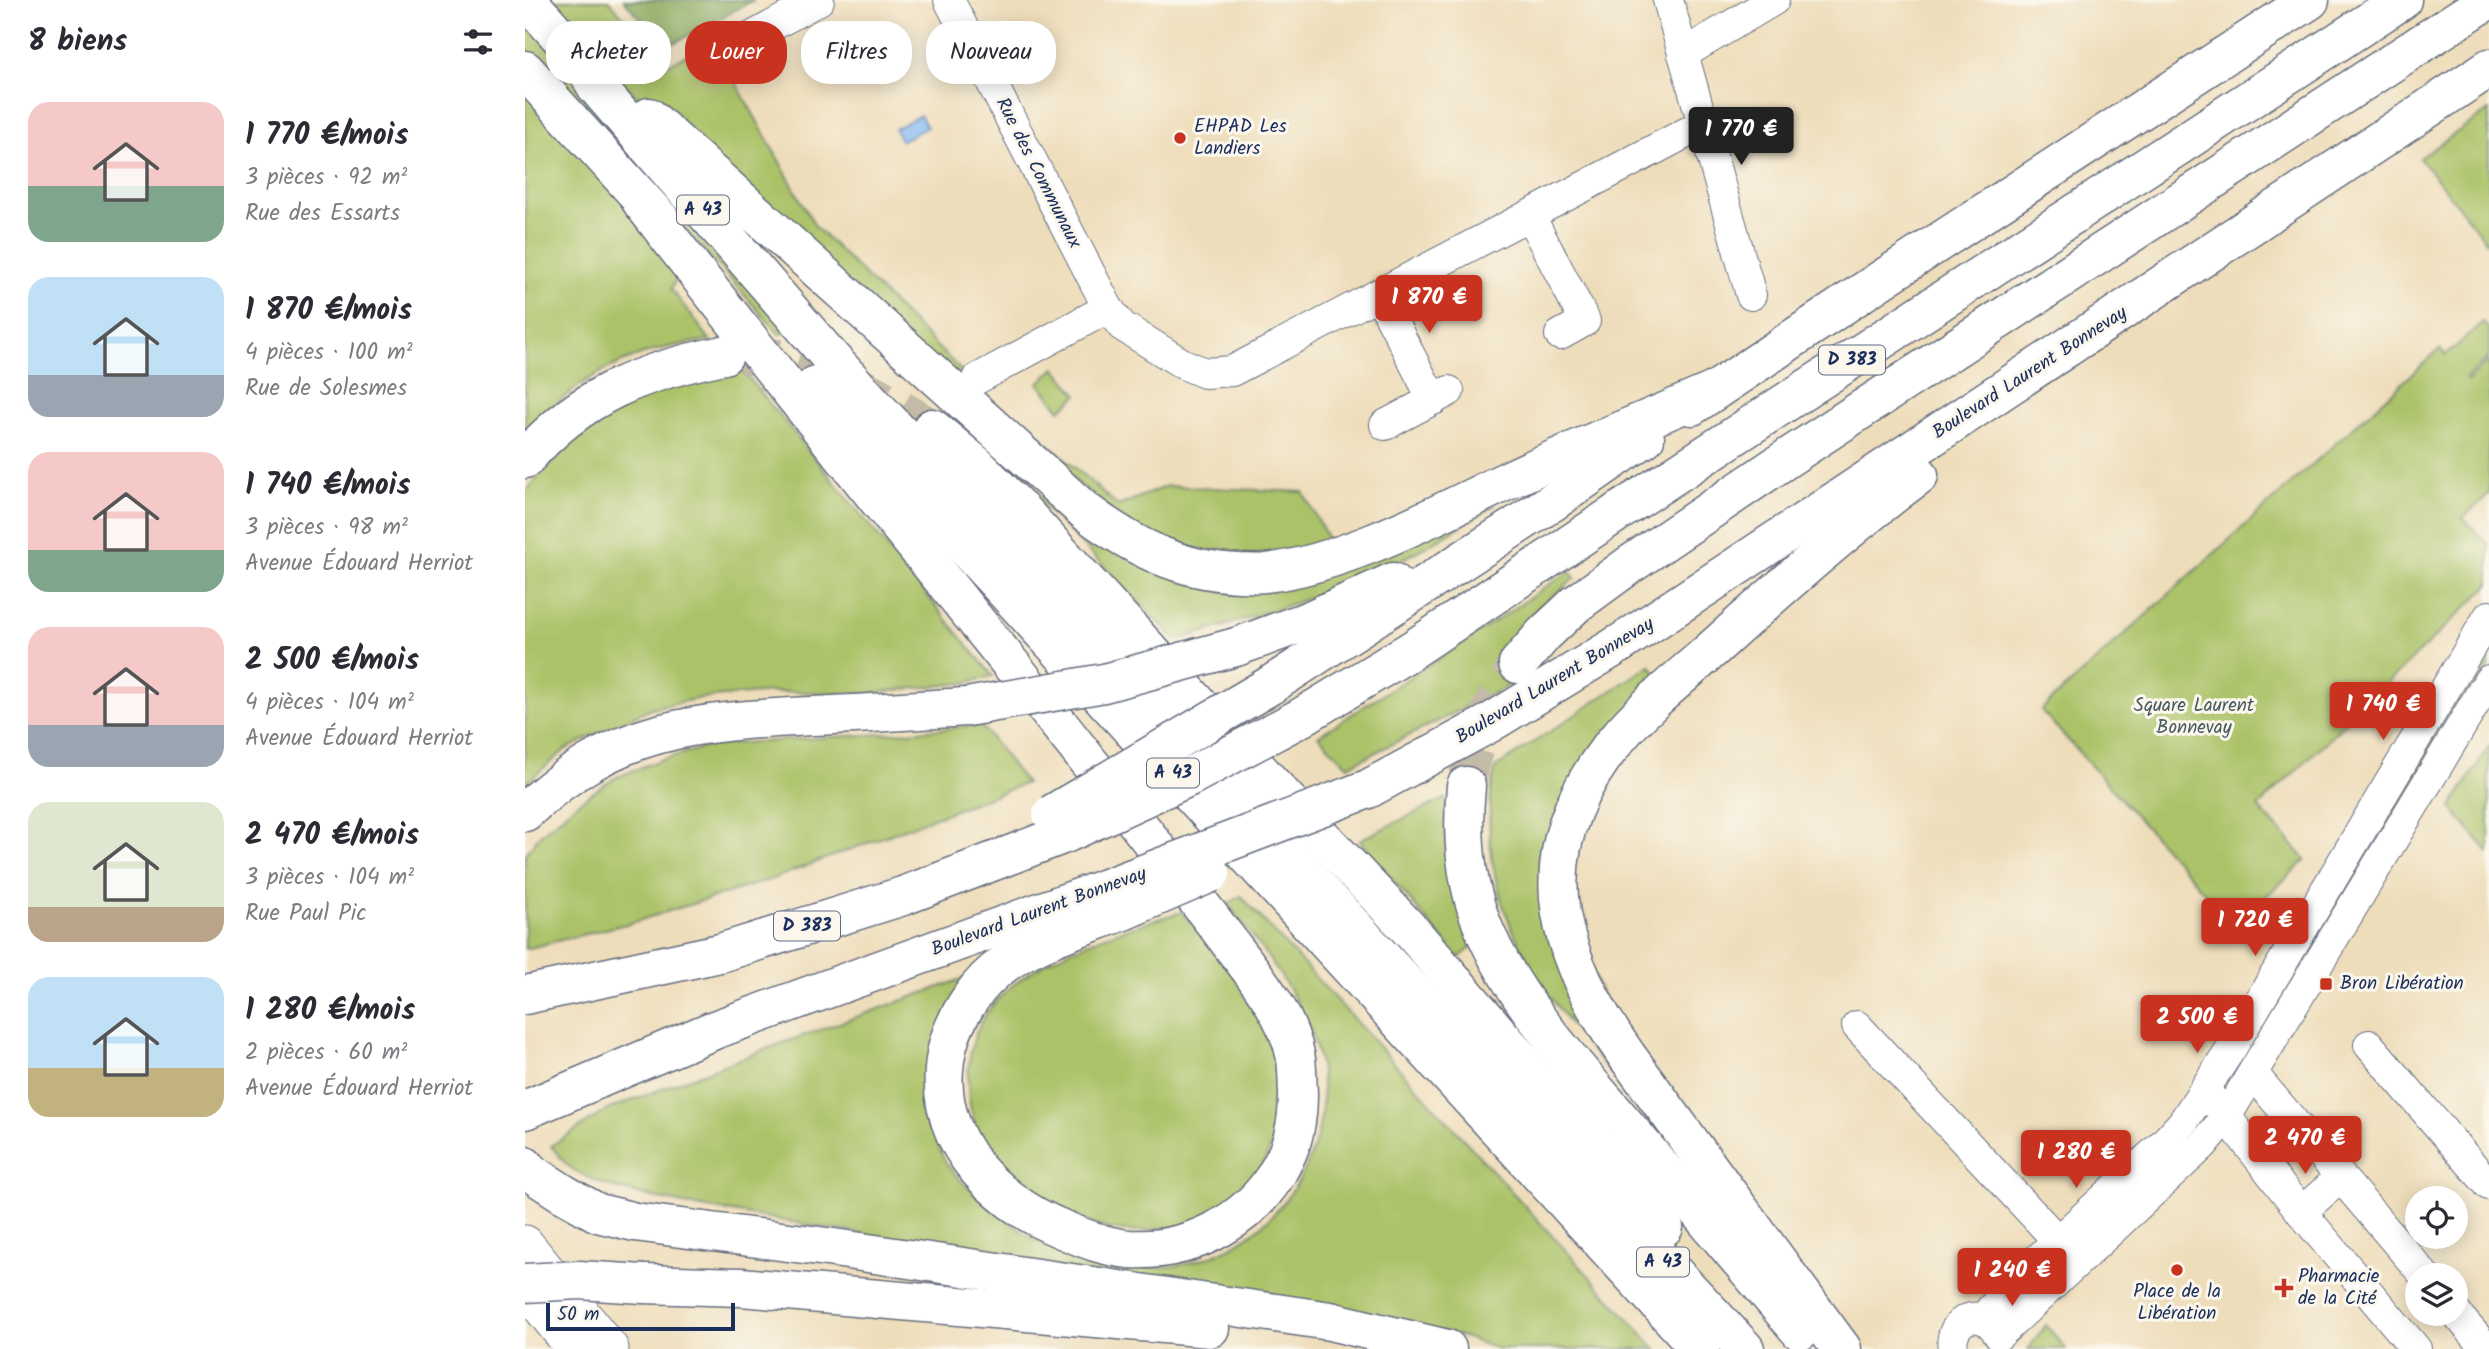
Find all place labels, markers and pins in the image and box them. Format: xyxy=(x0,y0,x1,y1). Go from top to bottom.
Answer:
pin: 1 770 € xyxy=(1676,108,1806,167)
place label: EHPAD Les Landiers xyxy=(1194,112,1287,164)
marker: EHPAD Les Landiers xyxy=(1172,130,1188,146)
pin: 1 870 € xyxy=(1364,276,1494,335)
pin: 1 740 € xyxy=(2318,682,2448,742)
pin: 1 720 € xyxy=(2190,898,2320,958)
place label: Bron Libération xyxy=(2340,969,2464,999)
marker: Bron Libération xyxy=(2318,976,2334,992)
pin: 2 500 € xyxy=(2132,996,2262,1055)
pin: 2 470 € xyxy=(2240,1116,2370,1176)
pin: 1 280 € xyxy=(2011,1130,2141,1190)
pin: 1 240 € xyxy=(1947,1248,2077,1308)
marker: Place de la Libération xyxy=(2169,1262,2185,1278)
place label: Pharmacie de la Cité xyxy=(2298,1262,2380,1314)
place label: Place de la Libération xyxy=(2133,1277,2221,1329)
marker: Pharmacie de la Cité xyxy=(2276,1280,2292,1296)

